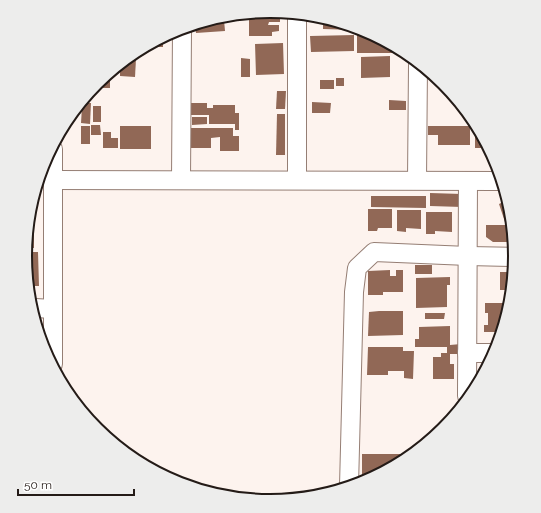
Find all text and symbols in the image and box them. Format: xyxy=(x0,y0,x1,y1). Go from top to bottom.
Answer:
scale bar xyxy=(18,471,134,497)
text: 50 m xyxy=(24,478,52,492)

